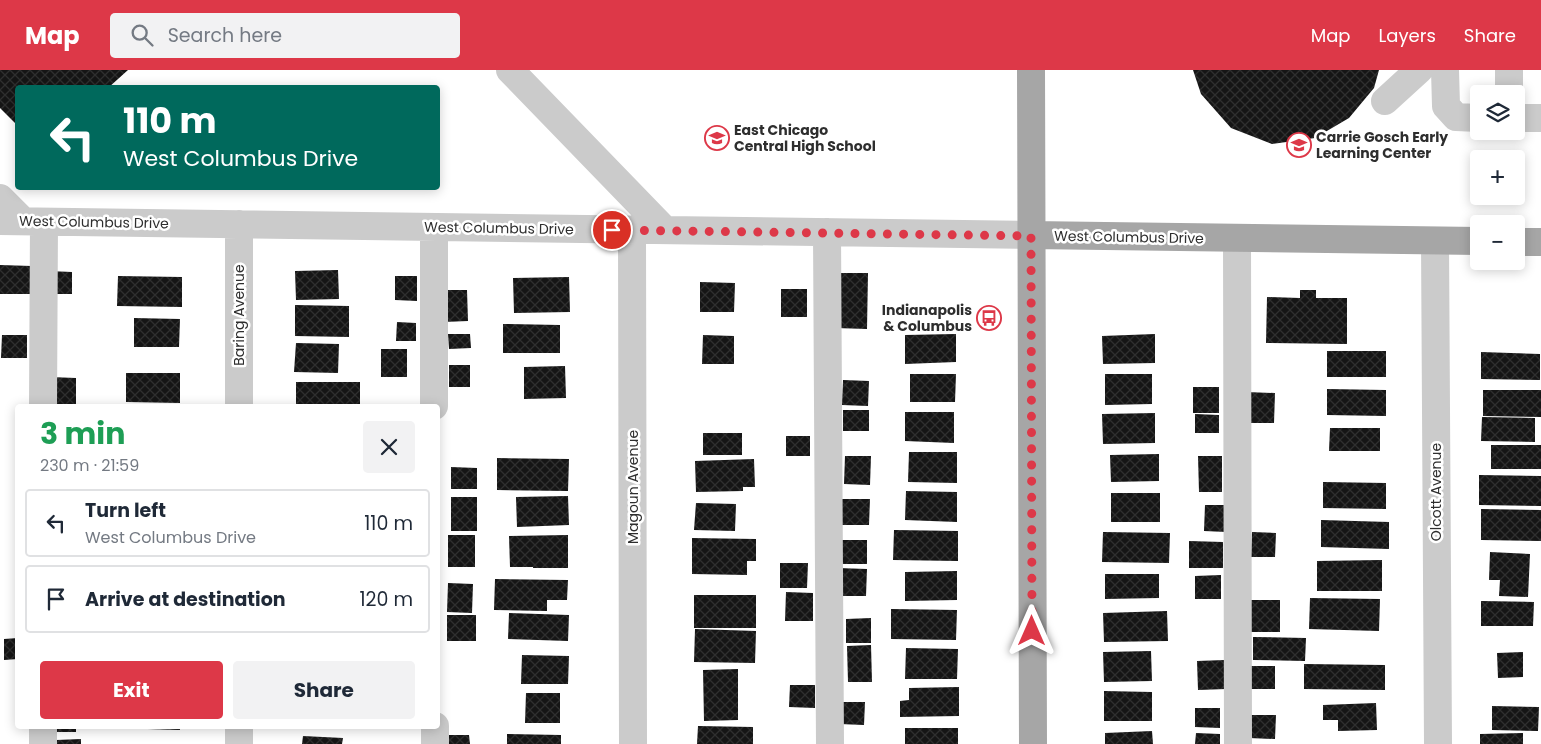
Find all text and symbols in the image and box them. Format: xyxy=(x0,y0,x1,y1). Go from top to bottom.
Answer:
search box xyxy=(110,13,460,58)
text: Map xyxy=(25,19,80,52)
icon: search xyxy=(128,21,156,49)
text: Search here xyxy=(168,22,282,49)
text: Map xyxy=(1311,23,1351,48)
text: Layers xyxy=(1379,23,1436,48)
text: Share xyxy=(1464,23,1516,48)
map controls xyxy=(1470,85,1525,270)
button: layers xyxy=(1470,85,1525,140)
text: 110 m xyxy=(123,96,217,145)
icon: left xyxy=(40,105,105,170)
place label: East Chicago Central High School xyxy=(734,120,876,156)
school or university icon: East Chicago Central High School xyxy=(704,125,730,151)
place label: Carrie Gosch Early Learning Center xyxy=(1316,127,1448,163)
school or university icon: Carrie Gosch Early Learning Center xyxy=(1286,132,1312,158)
text: West Columbus Drive xyxy=(123,143,358,174)
button: + xyxy=(1470,150,1525,205)
pin xyxy=(591,209,633,251)
street label: West Columbus Drive xyxy=(19,211,169,233)
button: − xyxy=(1470,215,1525,270)
icon: arrive xyxy=(598,216,626,244)
street label: West Columbus Drive xyxy=(424,217,574,239)
street label: West Columbus Drive xyxy=(1054,226,1204,248)
street label: Baring Avenue xyxy=(229,264,249,366)
place label: Indianapolis & Columbus xyxy=(882,300,972,336)
bus stop icon: Indianapolis & Columbus xyxy=(976,305,1002,331)
text: 3 min xyxy=(40,412,125,455)
button: close xyxy=(363,421,415,473)
street label: Magoun Avenue xyxy=(623,430,643,544)
street label: Olcott Avenue xyxy=(1426,442,1446,541)
text: 230 m · 21:59 xyxy=(40,454,139,477)
text: Turn left xyxy=(85,497,166,524)
icon: left xyxy=(42,509,70,537)
text: 110 m xyxy=(364,510,413,537)
text: West Columbus Drive xyxy=(85,526,256,549)
icon: arrive xyxy=(42,585,70,613)
text: Arrive at destination xyxy=(85,586,286,613)
text: 120 m xyxy=(359,586,413,613)
position arrow xyxy=(1005,604,1057,656)
button: Exit xyxy=(40,661,223,719)
button: Share xyxy=(233,661,415,719)

